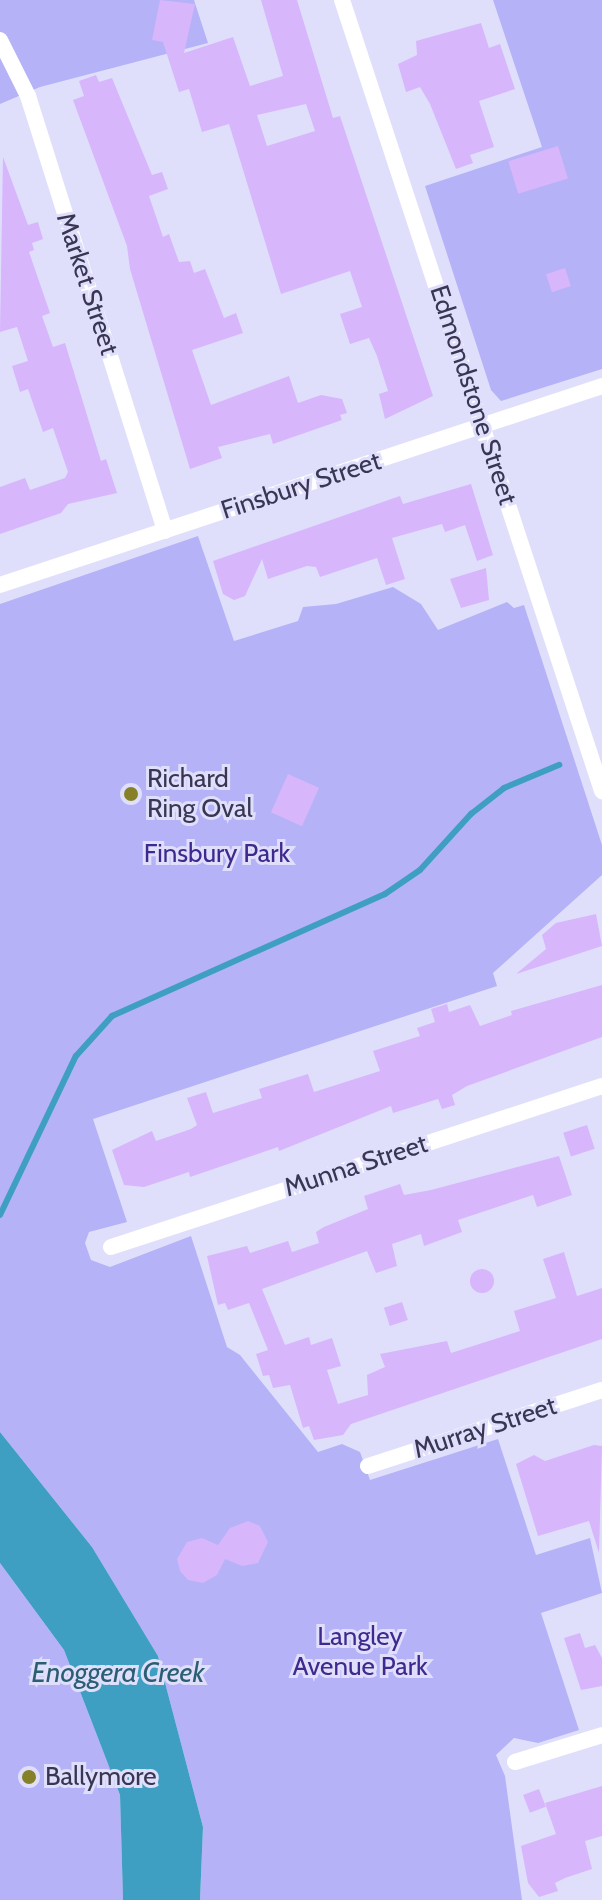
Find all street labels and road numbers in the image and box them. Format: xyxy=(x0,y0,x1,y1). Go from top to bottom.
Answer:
street label: Market Street xyxy=(49,209,125,359)
street label: Edmondstone Street xyxy=(423,281,523,509)
street label: Finsbury Street xyxy=(217,445,385,527)
street label: Munna Street xyxy=(280,1128,432,1204)
street label: Murray Street xyxy=(410,1390,560,1466)

